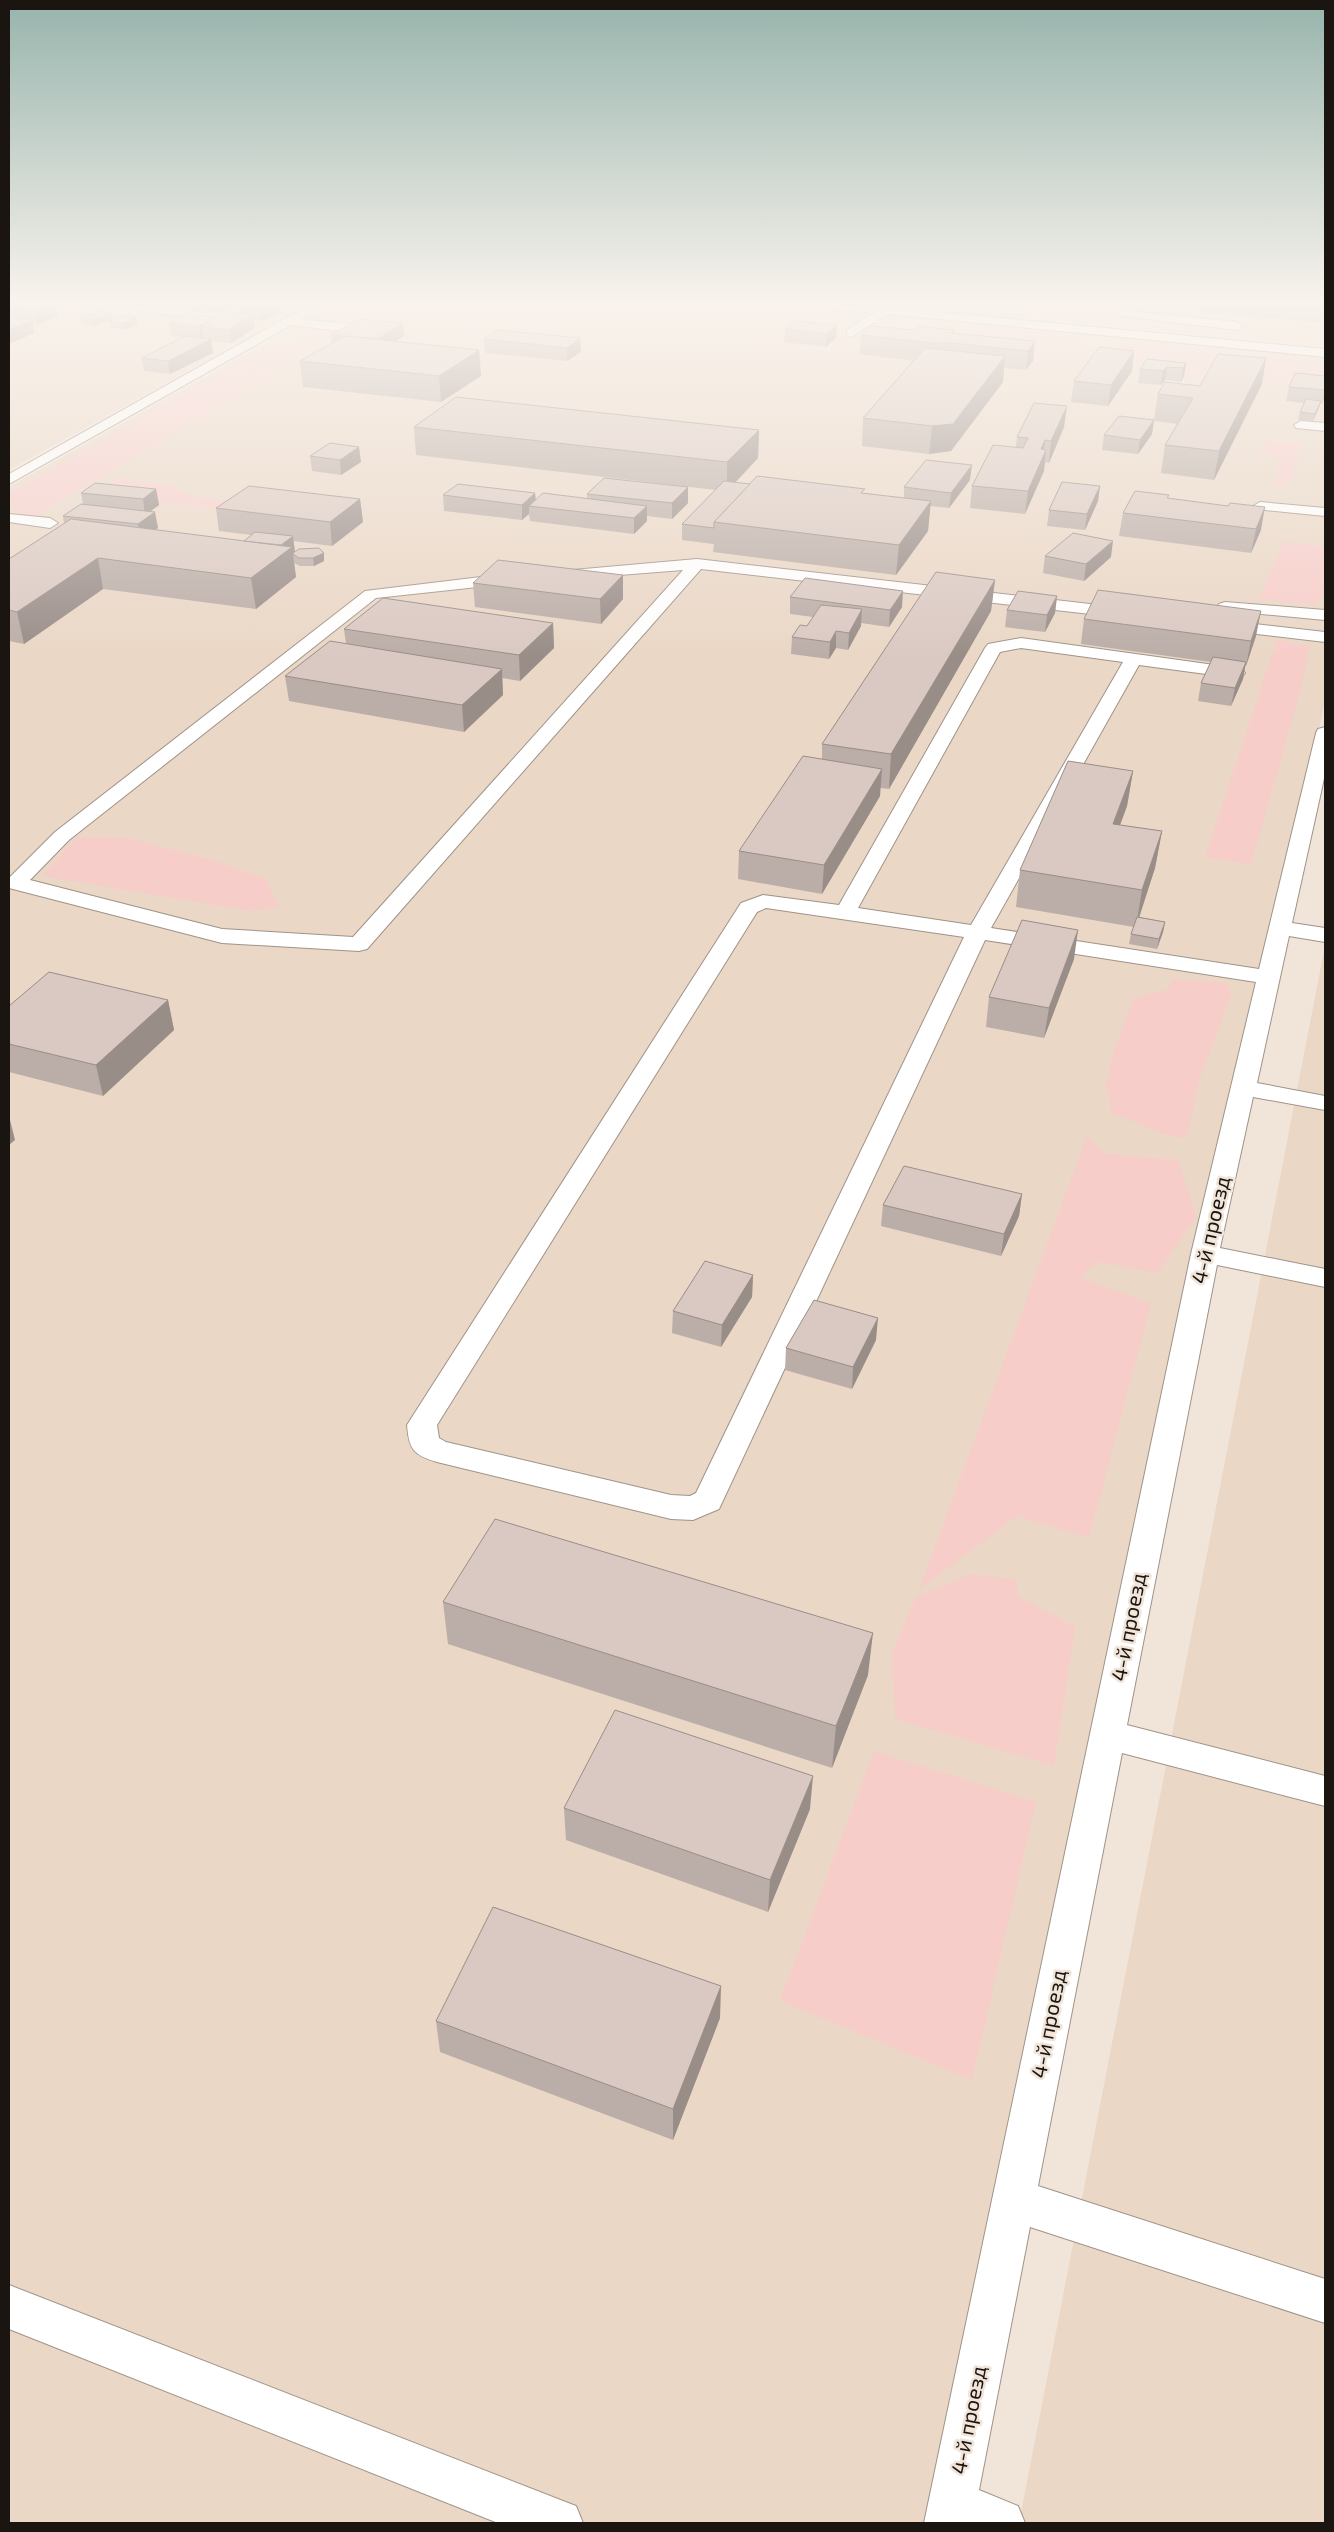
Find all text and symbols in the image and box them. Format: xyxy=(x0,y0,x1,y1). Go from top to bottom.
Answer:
street label: 4-й проезд xyxy=(1185,1173,1234,1286)
street label: 4-й проезд xyxy=(1105,1571,1150,1683)
street label: 4-й проезд xyxy=(1025,1968,1070,2080)
street label: 4-й проезд xyxy=(945,2364,990,2476)

